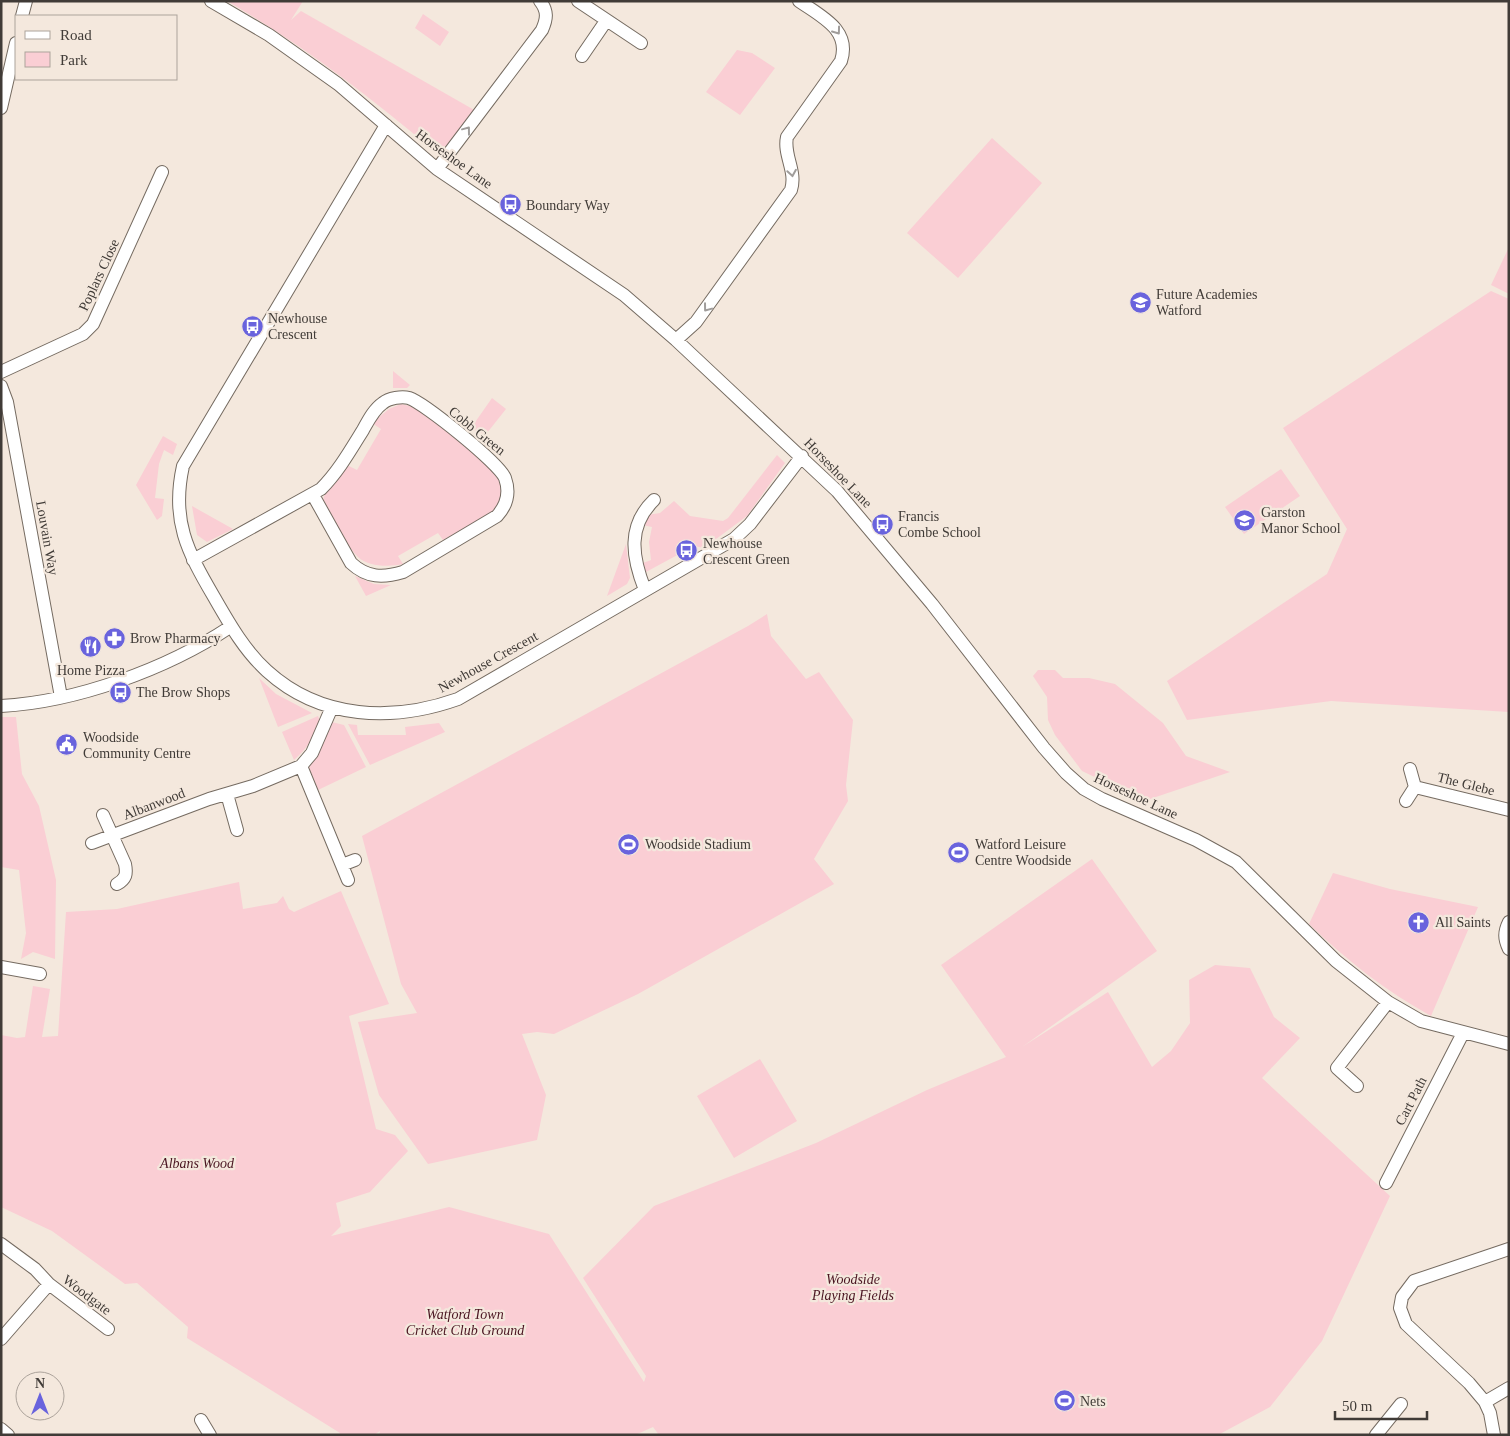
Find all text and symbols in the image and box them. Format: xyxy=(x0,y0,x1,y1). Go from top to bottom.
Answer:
legend xyxy=(15,15,178,80)
one-way arrow xyxy=(831,26,840,35)
text: Road xyxy=(60,27,92,43)
text: Park xyxy=(60,52,88,68)
street label: Horseshoe Lane xyxy=(413,126,495,192)
one-way arrow xyxy=(461,127,469,136)
one-way arrow xyxy=(786,168,796,177)
bus stop icon: Boundary Way xyxy=(498,193,522,217)
place label: Boundary Way xyxy=(526,198,610,213)
street label: Poplars Close xyxy=(76,237,122,313)
place label: Future Academies Watford xyxy=(1156,287,1257,318)
school or university icon: Future Academies Watford xyxy=(1128,290,1152,314)
one-way arrow xyxy=(704,302,712,311)
place label: Newhouse Crescent xyxy=(268,311,327,342)
bus stop icon: Newhouse Crescent xyxy=(240,314,264,338)
street label: Cobb Green xyxy=(446,404,508,458)
street label: Horseshoe Lane xyxy=(801,435,875,511)
street label: Louvain Way xyxy=(33,500,61,576)
place label: Garston Manor School xyxy=(1261,505,1341,536)
school or university icon: Garston Manor School xyxy=(1233,508,1257,532)
place label: Francis Combe School xyxy=(898,509,981,540)
bus stop icon: Francis Combe School xyxy=(870,512,894,536)
place label: Newhouse Crescent Green xyxy=(703,536,790,567)
bus stop icon: Newhouse Crescent Green xyxy=(675,539,699,563)
pharmacy icon: Brow Pharmacy xyxy=(102,626,126,650)
street label: Newhouse Crescent xyxy=(436,628,541,696)
place label: Brow Pharmacy xyxy=(130,631,221,646)
restaurant icon: Home Pizza xyxy=(79,635,103,659)
place label: Home Pizza xyxy=(57,663,126,678)
bus stop icon: The Brow Shops xyxy=(108,680,132,704)
place label: The Brow Shops xyxy=(136,685,230,700)
place label: Woodside Community Centre xyxy=(83,730,191,761)
public building icon: Woodside Community Centre xyxy=(55,733,79,757)
street label: Horseshoe Lane xyxy=(1092,770,1180,822)
street label: The Glebe xyxy=(1436,770,1496,798)
street label: Albanwood xyxy=(121,785,187,823)
sports icon: Woodside Stadium xyxy=(617,832,641,856)
place label: Woodside Stadium xyxy=(645,837,751,852)
place label: Watford Leisure Centre Woodside xyxy=(975,837,1071,868)
sports icon: Watford Leisure Centre Woodside xyxy=(947,840,971,864)
church icon: All Saints xyxy=(1407,910,1431,934)
place label: All Saints xyxy=(1435,915,1491,930)
street label: Cart Path xyxy=(1392,1074,1430,1128)
park label: Albans Wood xyxy=(159,1156,235,1171)
street label: Woodgate xyxy=(60,1272,114,1318)
park label: Woodside Playing Fields xyxy=(811,1272,895,1303)
park label: Watford Town Cricket Club Ground xyxy=(406,1307,525,1338)
north arrow xyxy=(15,1371,65,1421)
text: N xyxy=(35,1376,45,1391)
scale bar xyxy=(1335,1388,1428,1420)
sports icon: Nets xyxy=(1052,1389,1076,1413)
place label: Nets xyxy=(1080,1394,1106,1409)
text: 50 m xyxy=(1342,1398,1373,1414)

